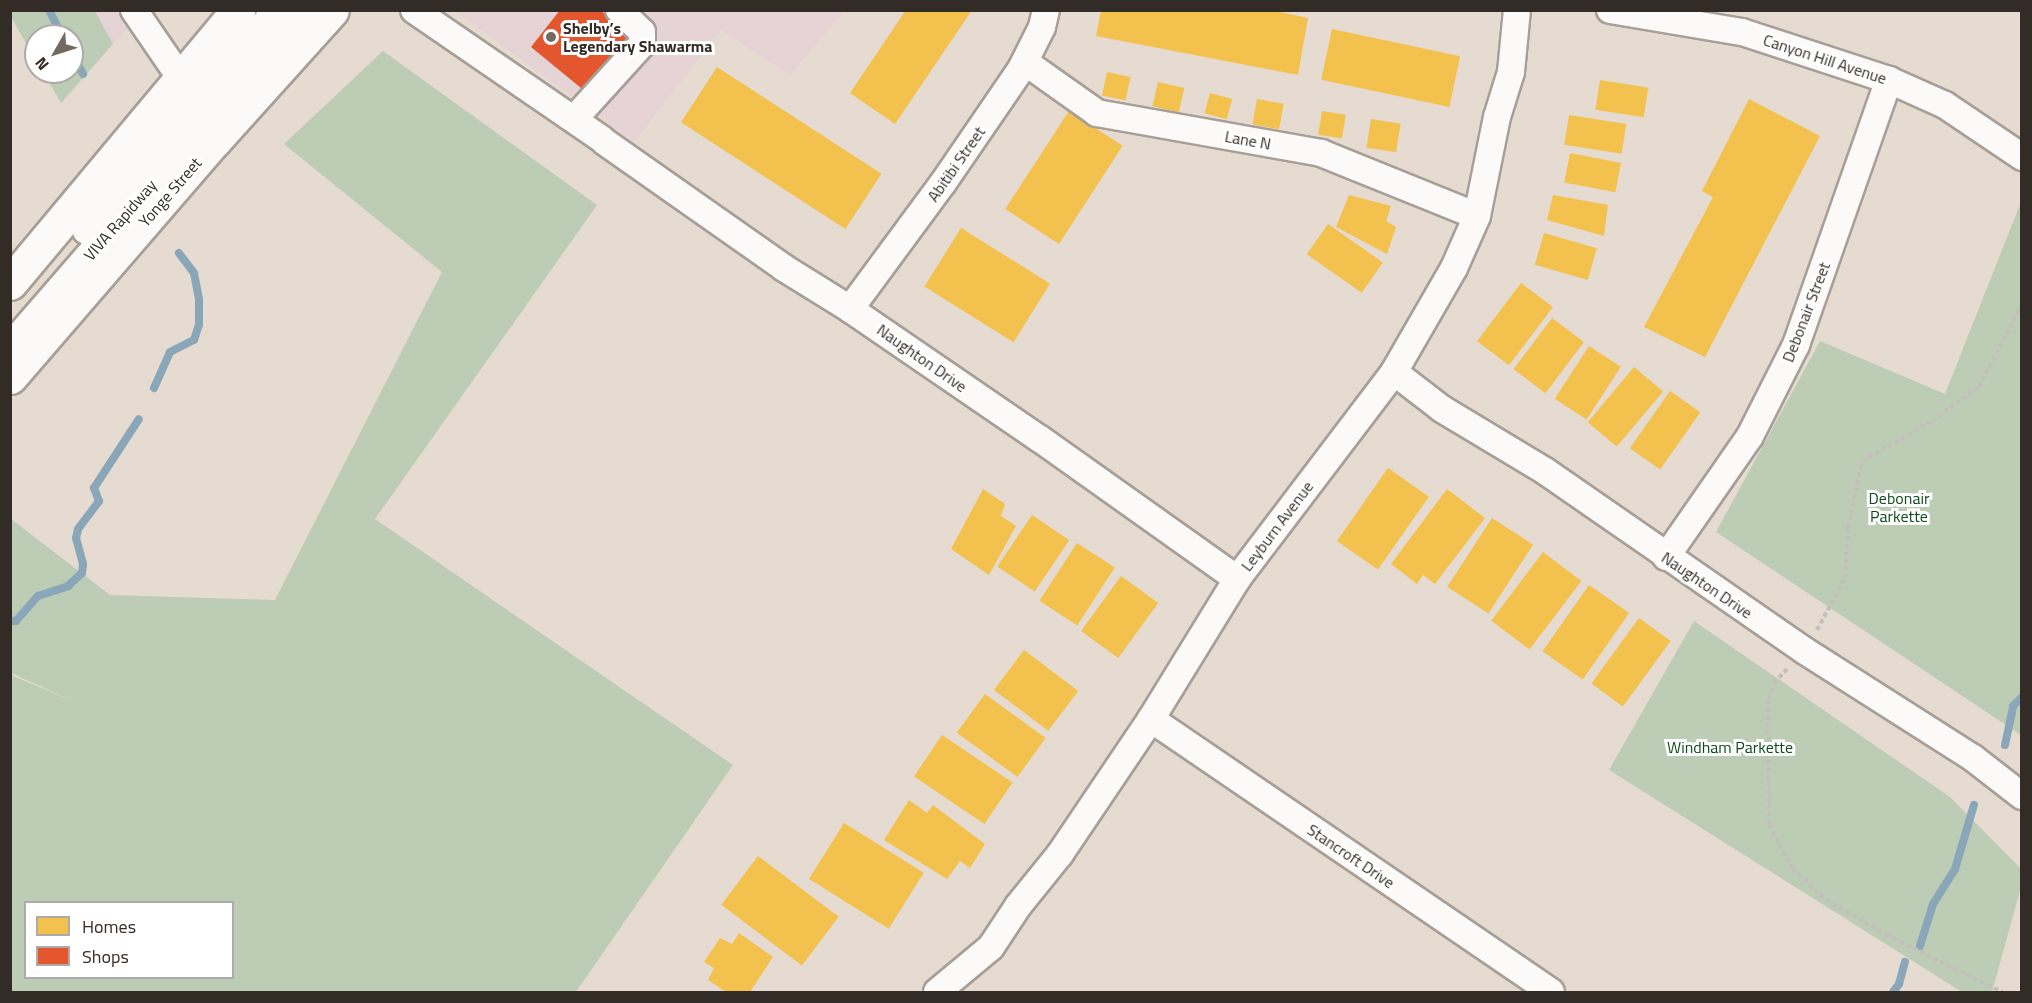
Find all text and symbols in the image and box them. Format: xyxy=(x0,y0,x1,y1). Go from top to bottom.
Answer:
place label: Shelby’s Legendary Shawarma xyxy=(563,18,712,56)
north arrow xyxy=(24,24,84,84)
marker: Shelby’s Legendary Shawarma xyxy=(544,30,558,44)
street label: Canyon Hill Avenue xyxy=(1761,30,1889,88)
text: N xyxy=(29,52,54,76)
street label: Abitibi Street xyxy=(923,123,989,205)
street label: Lane N xyxy=(1223,126,1273,154)
street label: Yonge Street xyxy=(135,153,205,231)
street label: VIVA Rapidway xyxy=(80,176,160,264)
street label: Debonair Street xyxy=(1778,259,1834,365)
street label: Naughton Drive xyxy=(873,320,971,396)
street label: Leyburn Avenue xyxy=(1237,477,1317,575)
park label: Debonair Parkette xyxy=(1869,488,1929,526)
street label: Naughton Drive xyxy=(1658,548,1756,622)
park label: Windham Parkette xyxy=(1667,737,1793,757)
street label: Stancroft Drive xyxy=(1304,820,1398,892)
legend xyxy=(24,901,234,979)
text: Homes xyxy=(82,913,136,940)
text: Shops xyxy=(82,943,129,970)

